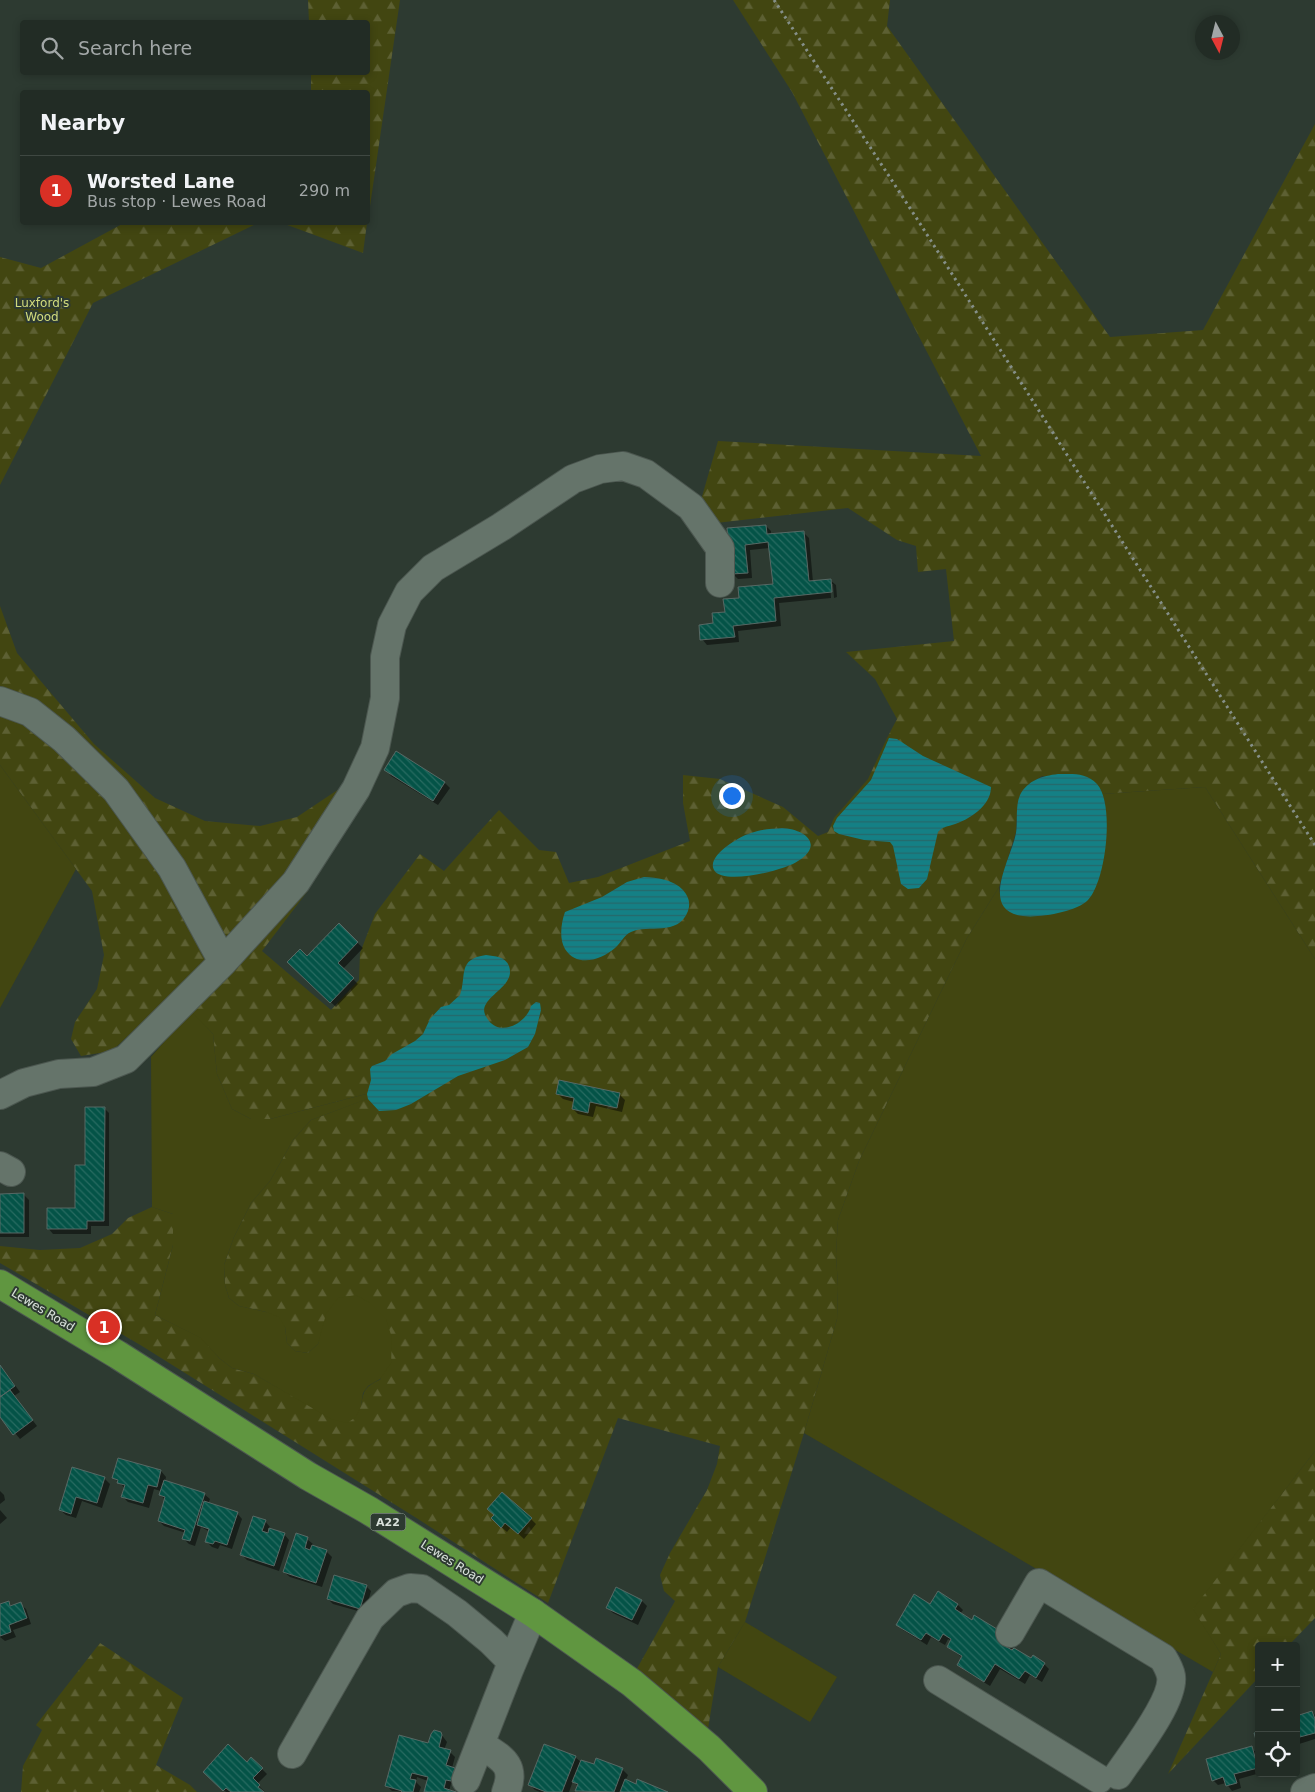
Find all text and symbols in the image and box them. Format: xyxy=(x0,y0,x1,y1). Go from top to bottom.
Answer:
north arrow xyxy=(1195,15,1240,60)
search box xyxy=(20,20,370,75)
icon: search xyxy=(38,34,66,62)
text: Search here xyxy=(78,37,192,59)
text: Nearby xyxy=(40,111,125,135)
text: Worsted Lane xyxy=(87,170,235,192)
text: 1 xyxy=(50,181,62,200)
text: 290 m xyxy=(299,181,350,200)
text: Bus stop · Lewes Road xyxy=(87,192,266,211)
park label: Luxford's Wood xyxy=(15,296,69,324)
your location xyxy=(719,783,745,809)
street label: Lewes Road xyxy=(9,1286,77,1334)
pin: 1 xyxy=(88,1308,120,1346)
road number: A22 xyxy=(370,1514,406,1530)
street label: Lewes Road xyxy=(418,1537,486,1587)
map controls xyxy=(1255,1642,1300,1777)
button: + xyxy=(1255,1642,1300,1687)
button: − xyxy=(1255,1687,1300,1732)
button: locate xyxy=(1255,1732,1300,1777)

